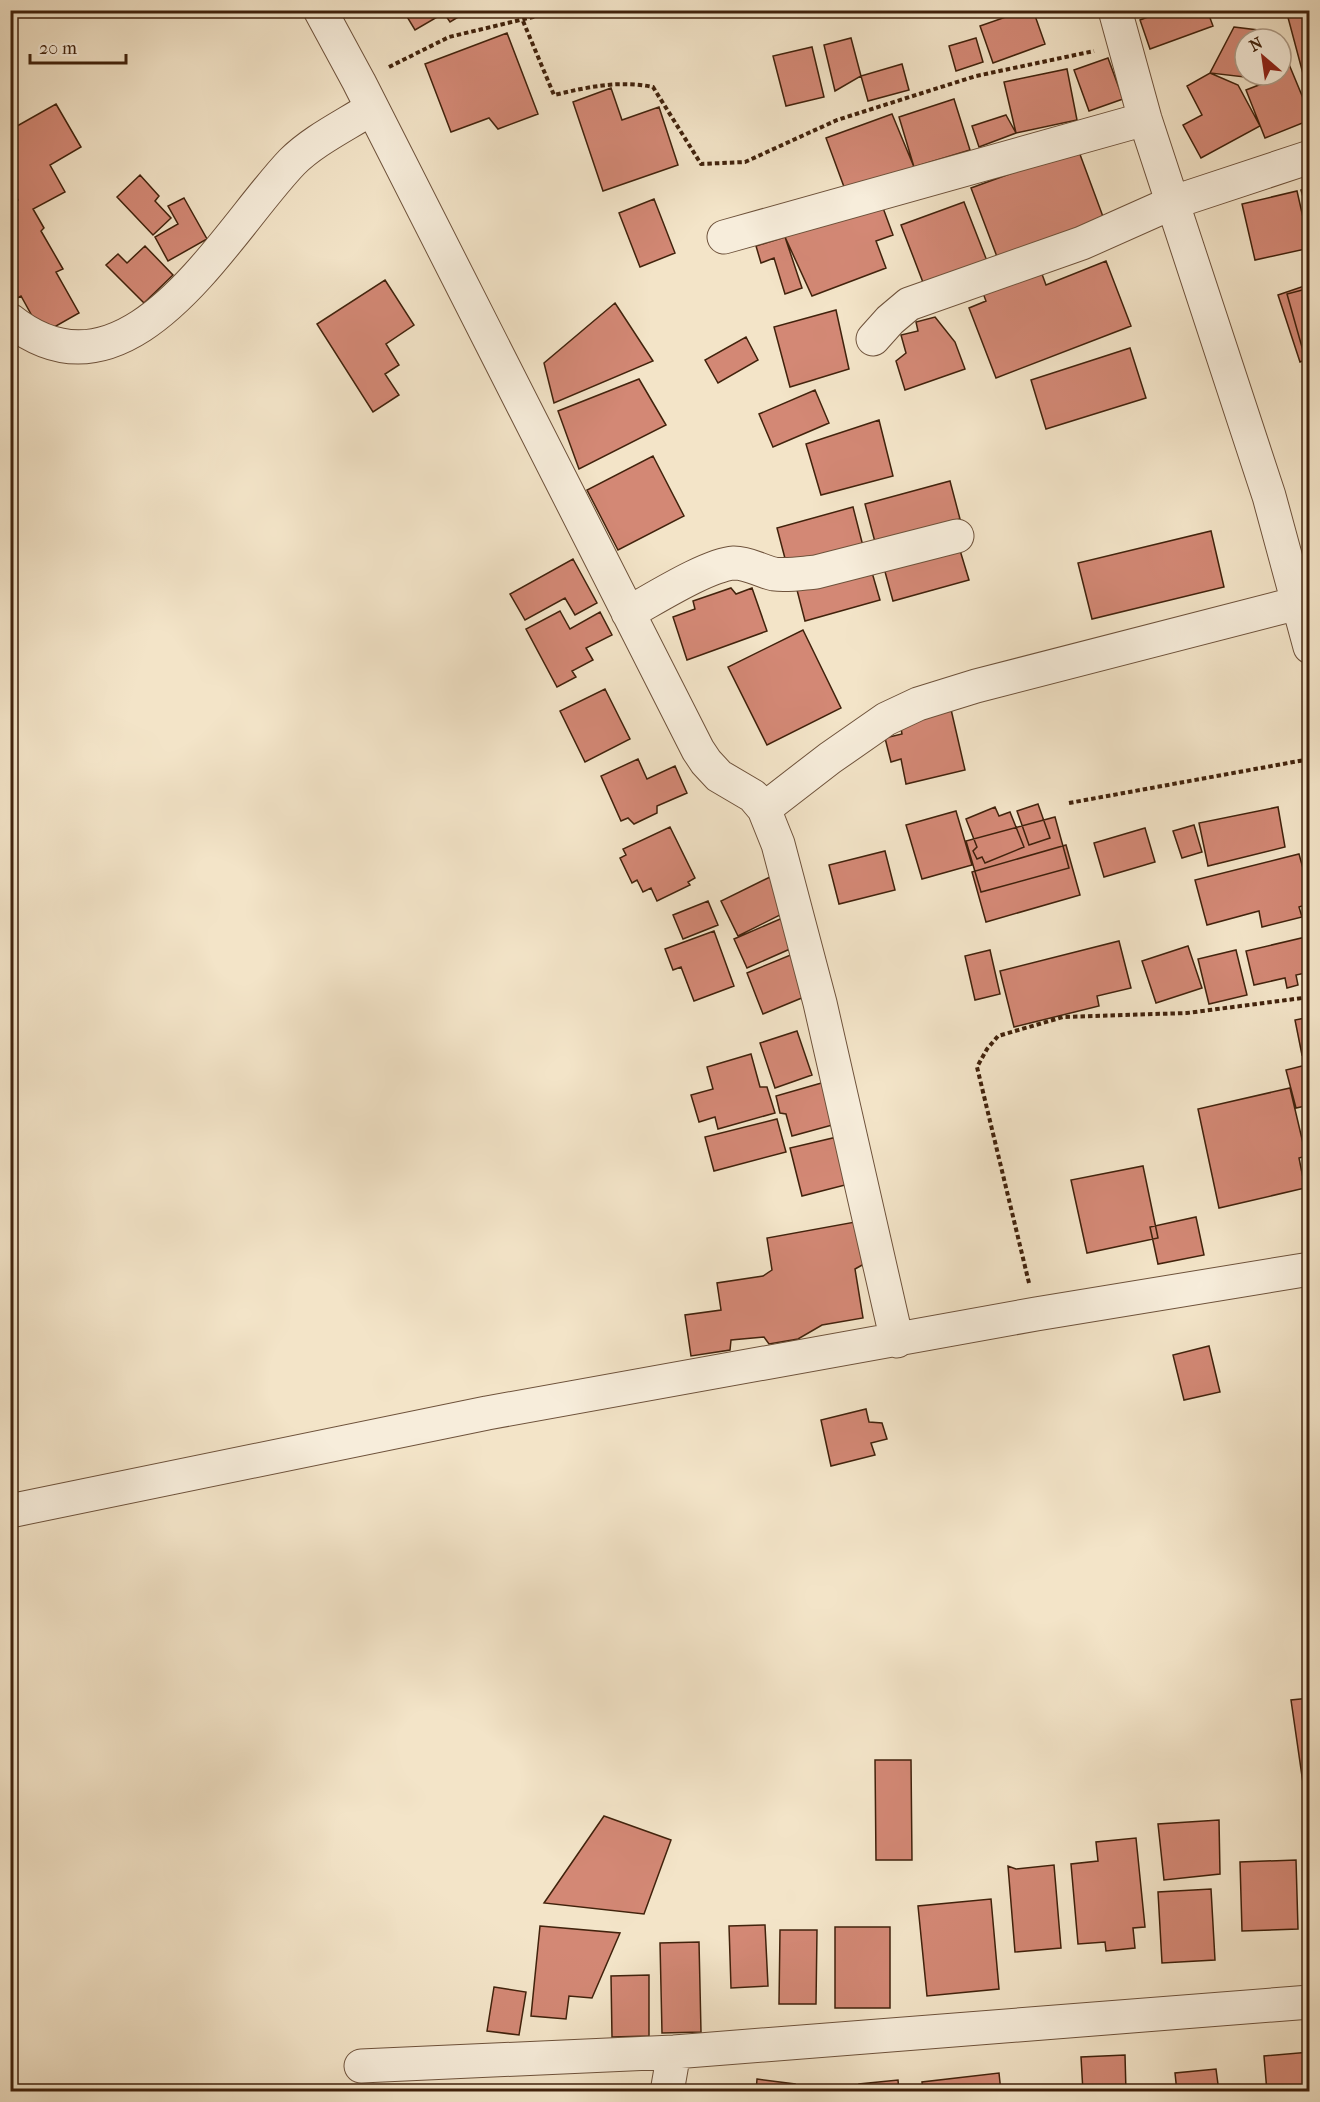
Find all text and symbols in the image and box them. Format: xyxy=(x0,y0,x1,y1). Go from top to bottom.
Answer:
scale bar xyxy=(30,27,126,65)
north arrow xyxy=(1233,27,1293,87)
text: N xyxy=(1246,33,1267,56)
text: 20 m xyxy=(39,38,77,59)

